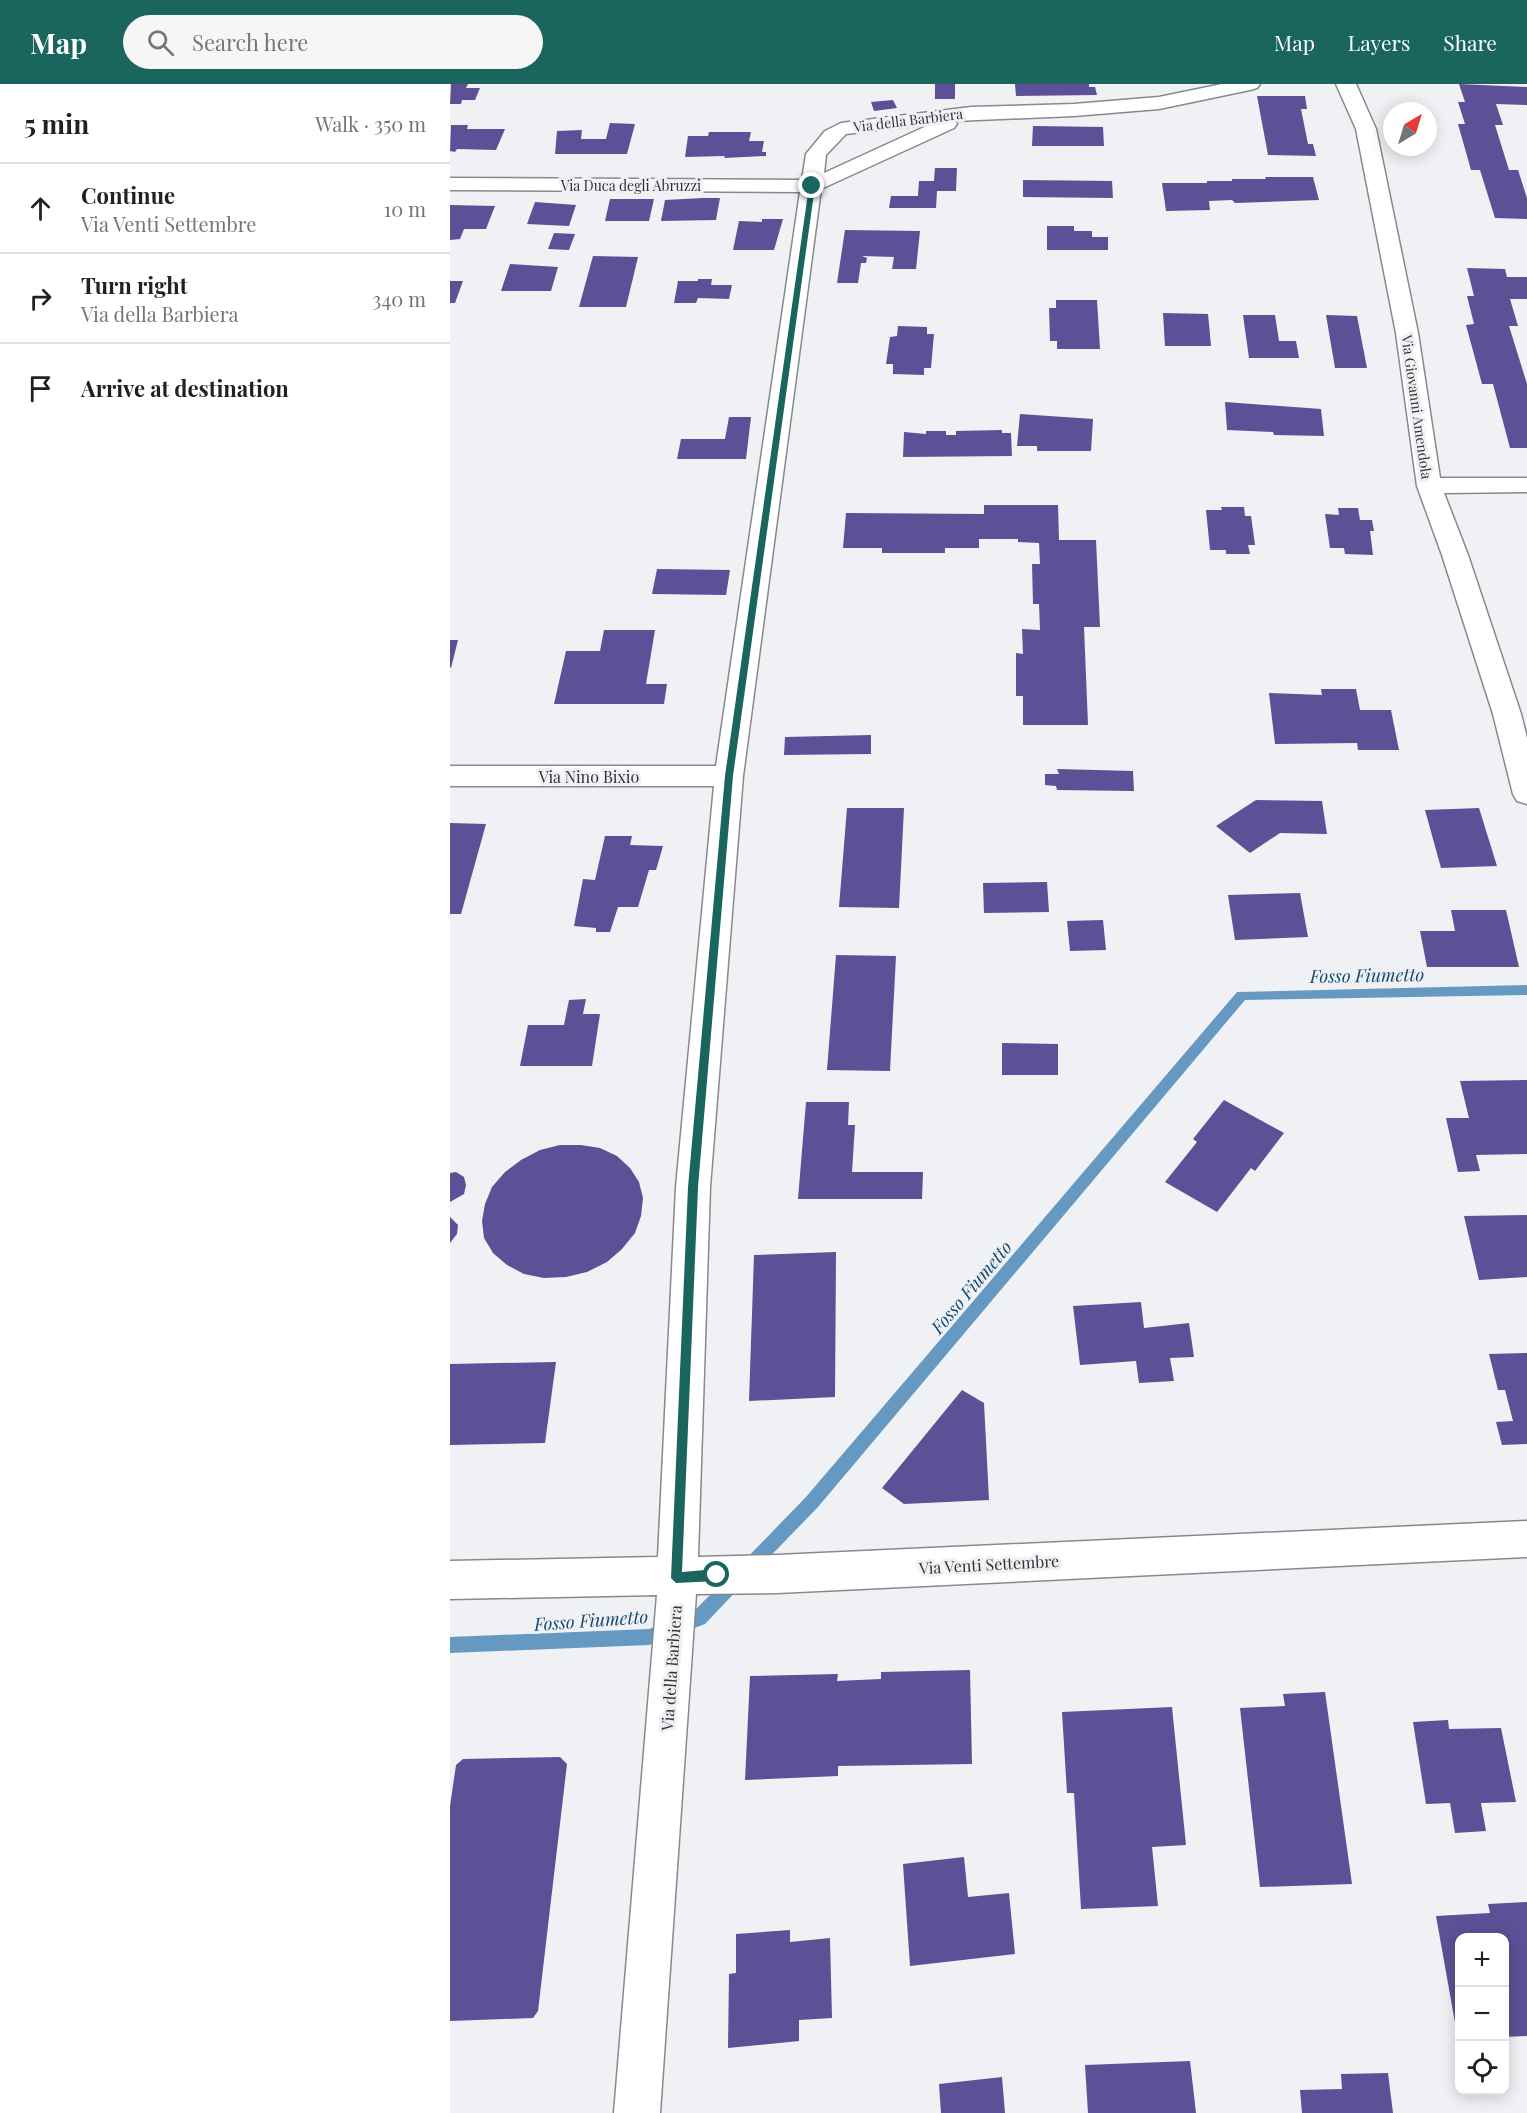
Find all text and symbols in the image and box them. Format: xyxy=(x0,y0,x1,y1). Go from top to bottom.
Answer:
search box xyxy=(123,15,543,69)
text: Map xyxy=(30,24,87,61)
icon: search xyxy=(144,26,177,59)
text: Search here xyxy=(192,27,308,57)
text: Map xyxy=(1274,28,1315,56)
text: Layers xyxy=(1348,28,1410,56)
text: Share xyxy=(1443,28,1497,56)
north arrow xyxy=(1383,102,1437,156)
street label: Via della Barbiera xyxy=(851,104,964,136)
text: 5 min xyxy=(24,106,89,141)
text: Walk · 350 m xyxy=(315,110,426,137)
route end xyxy=(798,172,824,198)
street label: Via Duca degli Abruzzi xyxy=(560,176,701,195)
text: Continue xyxy=(81,180,175,210)
icon: ahead xyxy=(24,192,57,225)
text: 10 m xyxy=(384,195,426,222)
text: Via Venti Settembre xyxy=(81,210,256,237)
text: Turn right xyxy=(81,270,187,300)
icon: right xyxy=(24,282,57,315)
text: 340 m xyxy=(372,285,426,312)
text: Via della Barbiera xyxy=(81,300,239,327)
street label: Via Giovanni Amendola xyxy=(1397,333,1437,480)
icon: arrive xyxy=(24,372,57,405)
text: Arrive at destination xyxy=(81,373,289,403)
street label: Via Nino Bixio xyxy=(538,766,639,787)
water label: Fosso Fiumetto xyxy=(1309,962,1425,988)
water label: Fosso Fiumetto xyxy=(924,1235,1017,1339)
street label: Via Venti Settembre xyxy=(917,1550,1060,1578)
route start xyxy=(703,1561,729,1587)
water label: Fosso Fiumetto xyxy=(532,1604,649,1636)
street label: Via della Barbiera xyxy=(656,1604,686,1733)
map controls xyxy=(1455,1933,1509,2095)
button: + xyxy=(1455,1933,1509,1987)
button: − xyxy=(1455,1987,1509,2041)
button: locate xyxy=(1455,2041,1509,2095)

